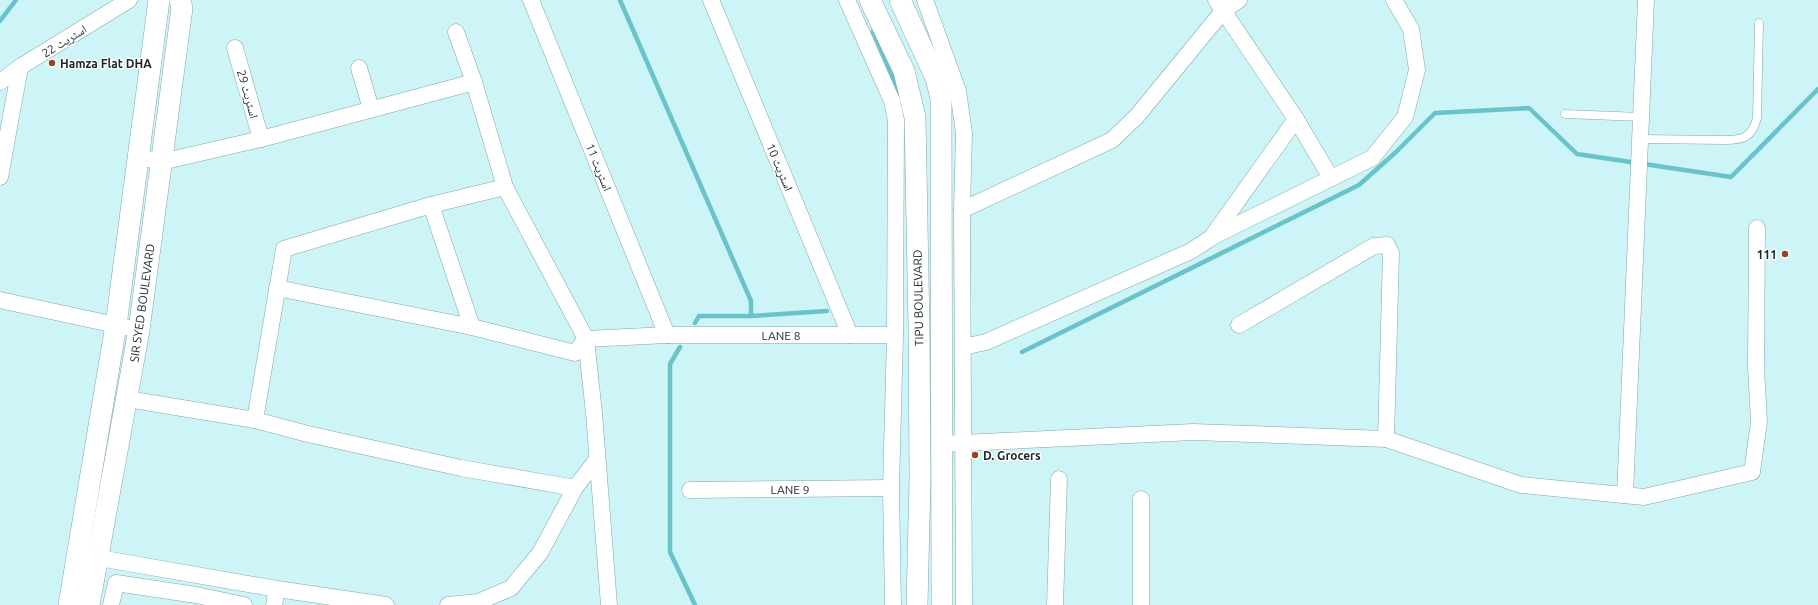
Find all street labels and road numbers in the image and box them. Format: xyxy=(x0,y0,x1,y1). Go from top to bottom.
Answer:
street label: اسٹریٹ 22 xyxy=(39,22,89,61)
street label: اسٹریٹ 29 xyxy=(234,68,261,120)
street label: اسٹریٹ 11 xyxy=(582,141,614,193)
street label: اسٹریٹ 10 xyxy=(763,141,796,193)
street label: SIR SYED BOULEVARD xyxy=(127,243,157,363)
street label: TIPU BOULEVARD xyxy=(911,250,925,346)
street label: LANE 8 xyxy=(761,329,801,342)
street label: LANE 9 xyxy=(770,483,810,496)

